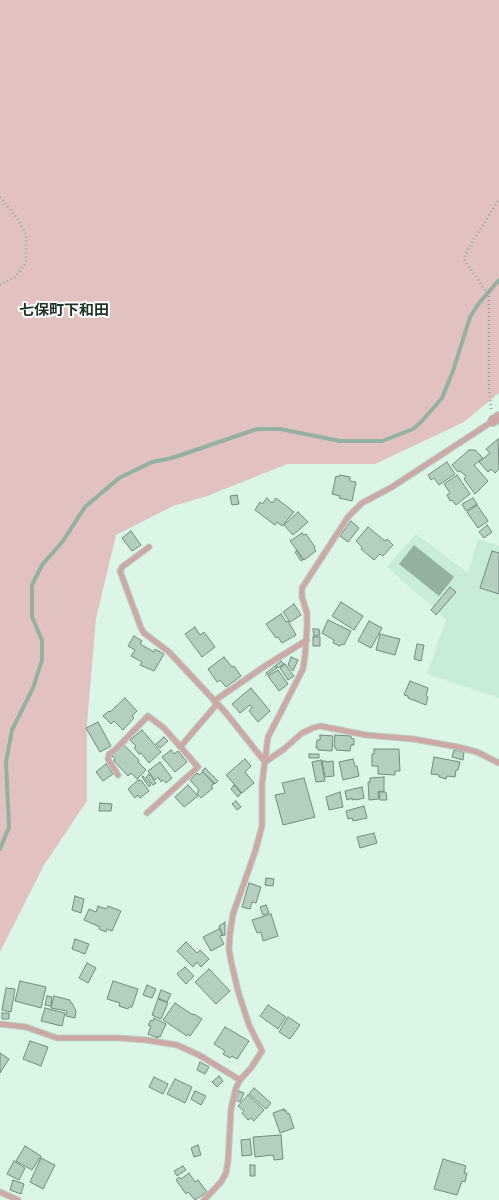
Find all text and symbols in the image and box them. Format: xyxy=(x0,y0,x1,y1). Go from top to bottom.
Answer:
district label: 七保町下和田 xyxy=(19,301,109,319)

